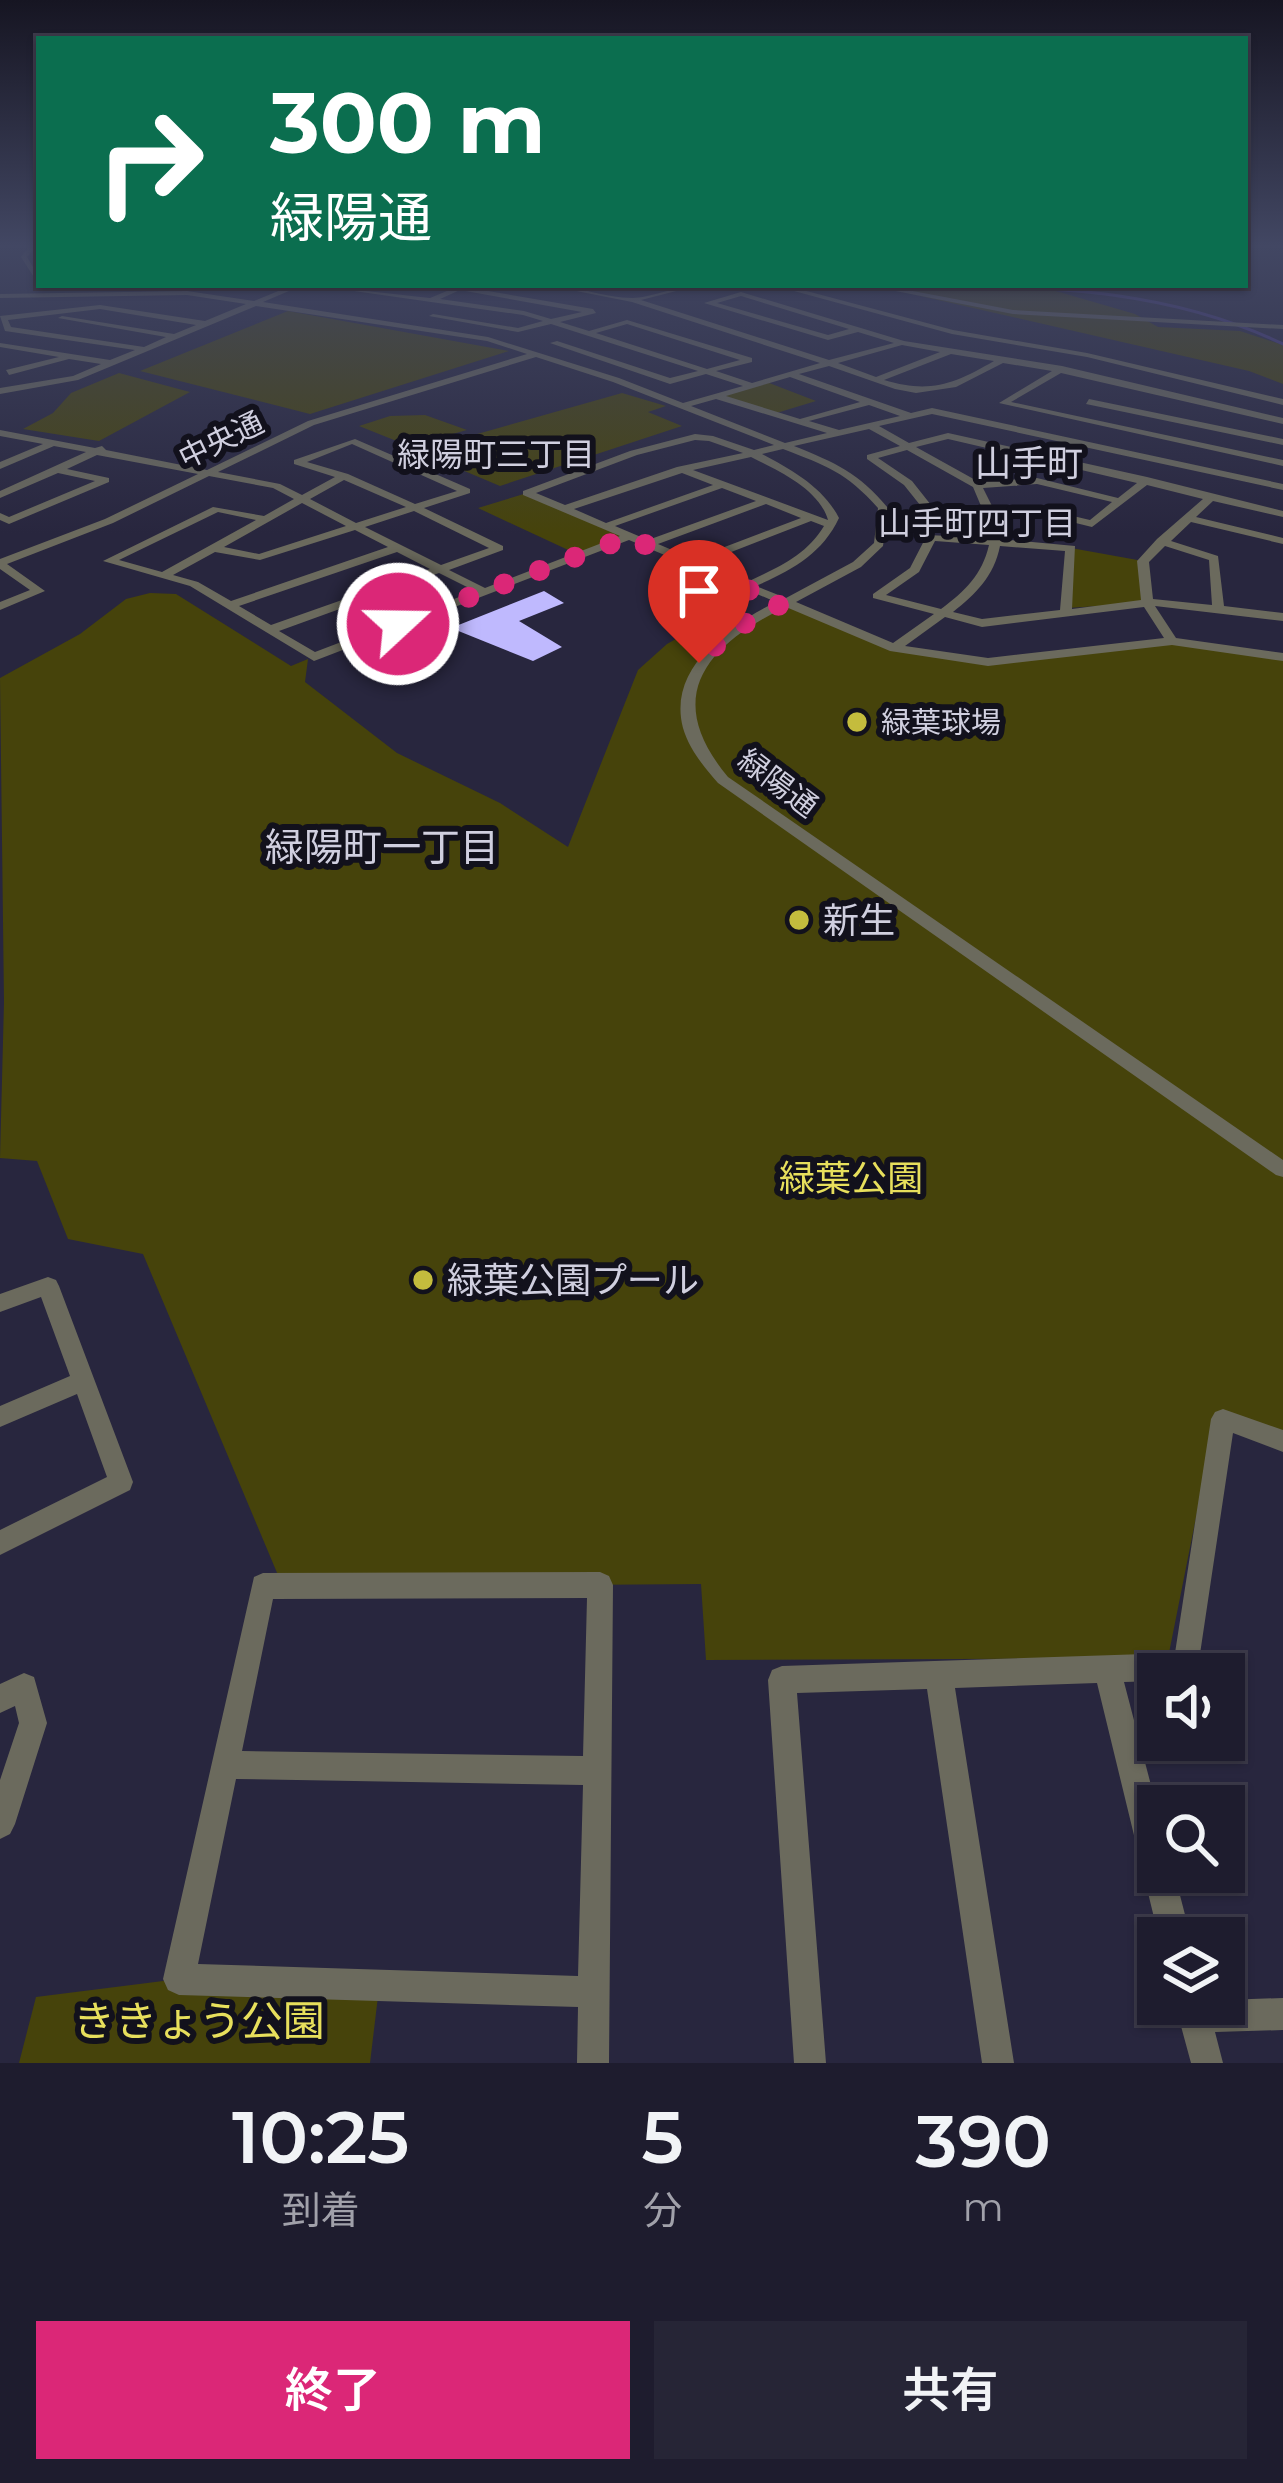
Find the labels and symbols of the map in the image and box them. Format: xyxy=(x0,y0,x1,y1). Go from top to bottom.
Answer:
street label: 中央通 xyxy=(172,404,270,476)
district label: 緑陽町三丁目 xyxy=(397,434,595,474)
district label: 山手町 xyxy=(975,441,1083,485)
district label: 山手町四丁目 xyxy=(878,503,1076,543)
pin xyxy=(648,540,750,663)
position arrow xyxy=(335,561,461,687)
place label: 緑葉球場 xyxy=(881,704,1001,741)
marker: 緑葉球場 xyxy=(844,709,870,735)
street label: 緑陽通 xyxy=(731,741,825,825)
district label: 緑陽町一丁目 xyxy=(265,823,499,871)
place label: 新生 xyxy=(823,898,895,942)
marker: 新生 xyxy=(786,907,812,933)
park label: 緑葉公園 xyxy=(779,1156,923,1200)
place label: 緑葉公園プール xyxy=(447,1258,699,1302)
marker: 緑葉公園プール xyxy=(410,1267,436,1293)
park label: ききょう公園 xyxy=(73,1995,325,2047)

